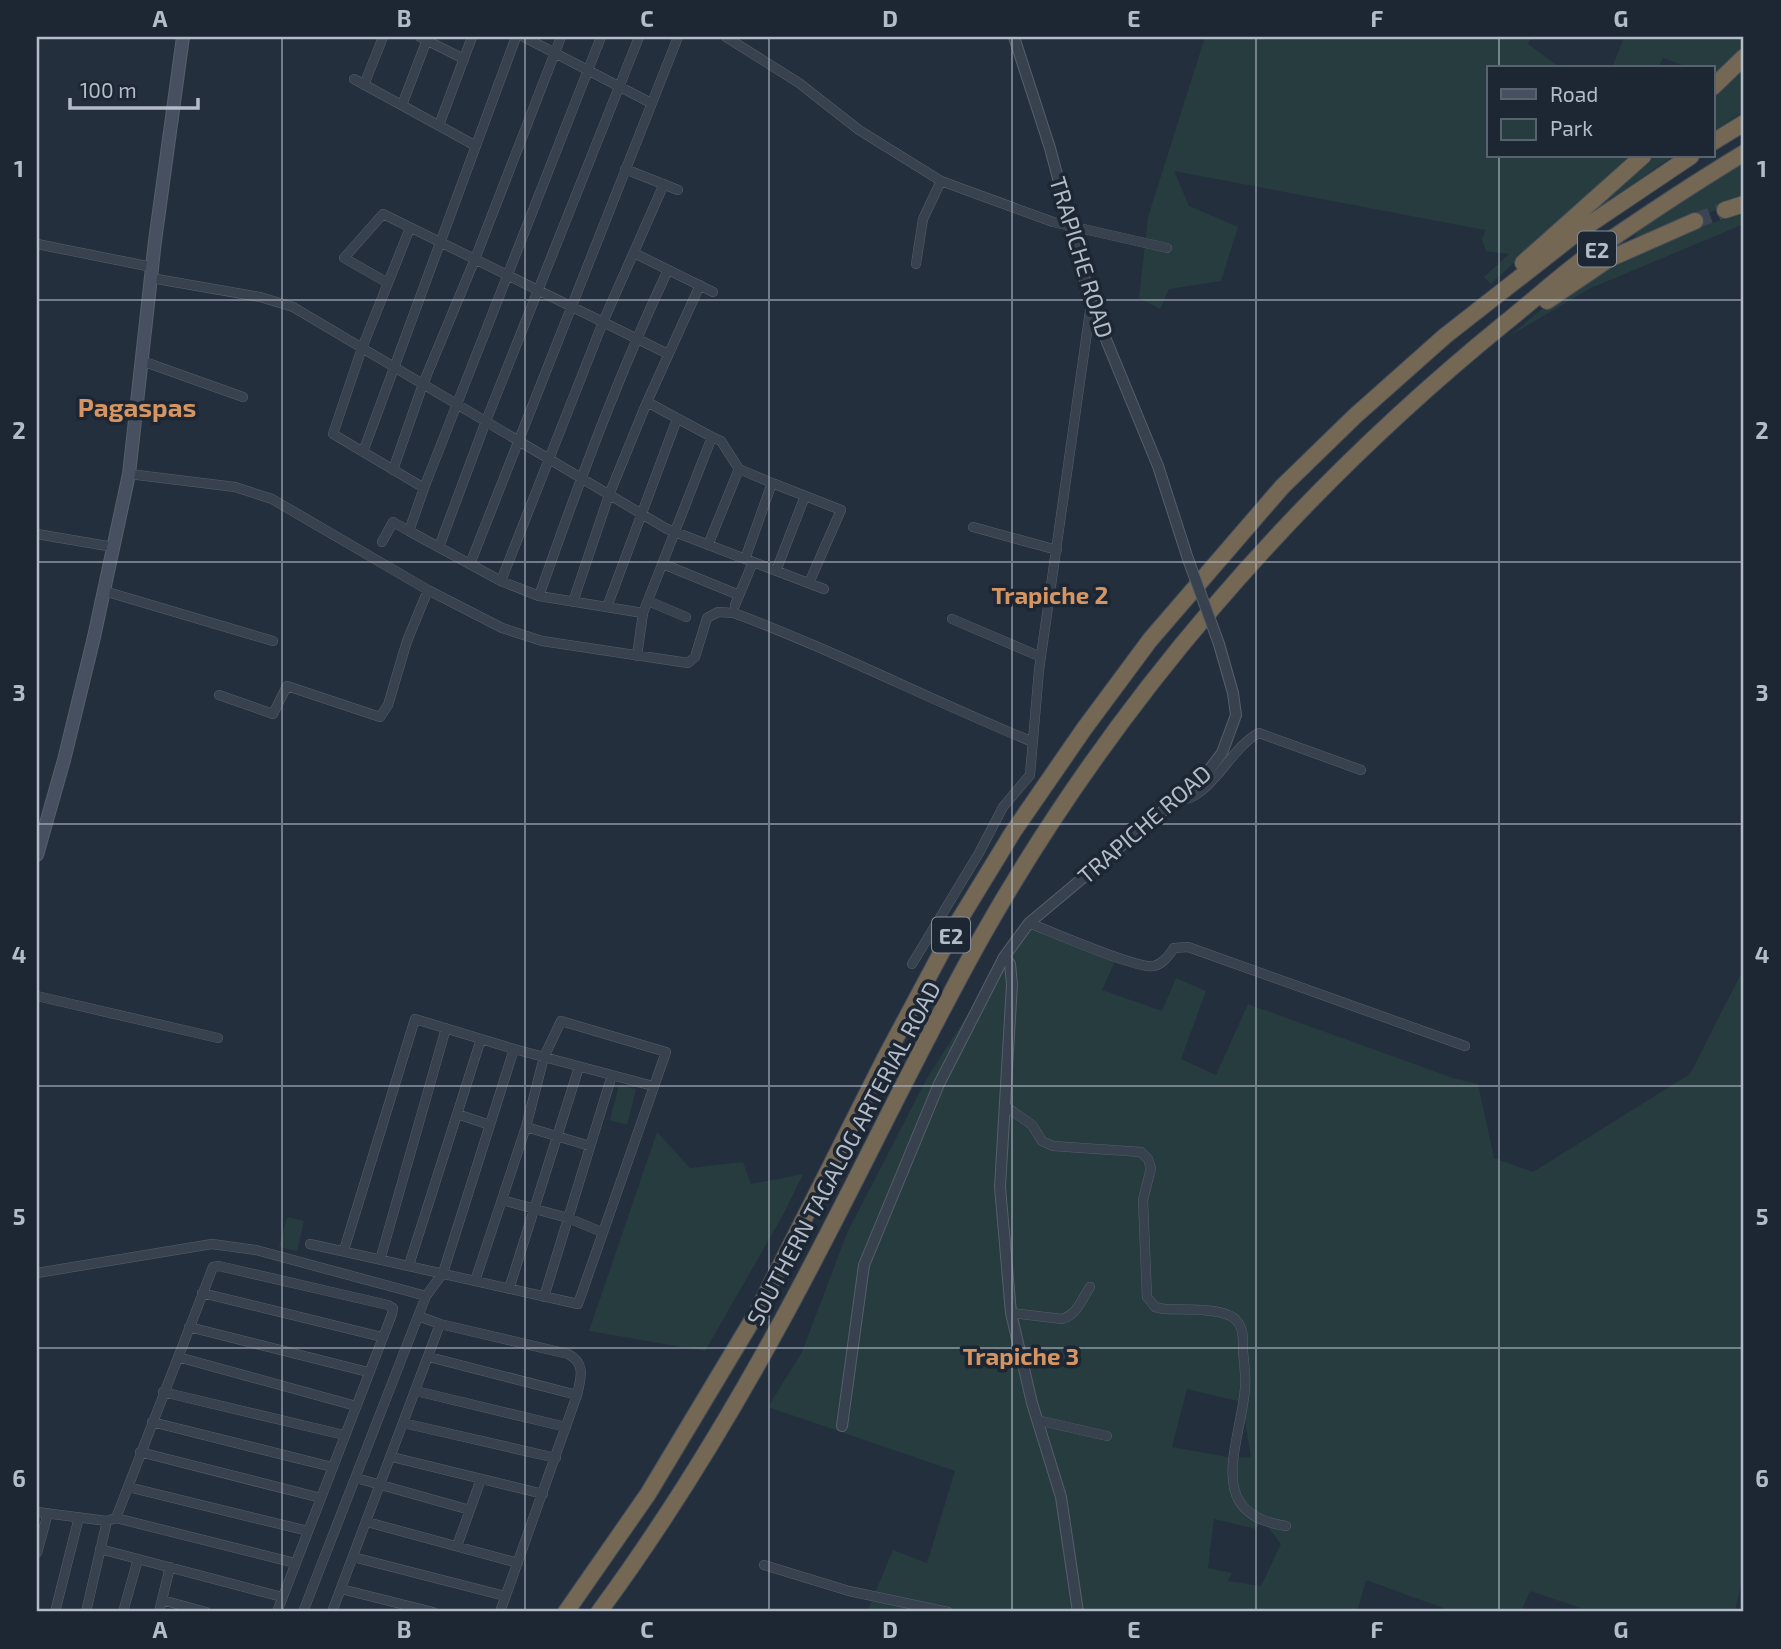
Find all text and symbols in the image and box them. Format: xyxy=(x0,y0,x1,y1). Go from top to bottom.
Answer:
text: A xyxy=(152,4,168,32)
text: B xyxy=(397,4,411,32)
text: C xyxy=(640,4,654,32)
text: D xyxy=(882,4,898,32)
text: E xyxy=(1127,4,1141,32)
text: F xyxy=(1371,4,1384,32)
text: G xyxy=(1614,4,1628,32)
scale bar xyxy=(70,66,198,110)
legend xyxy=(1487,66,1714,158)
text: 100 m xyxy=(80,77,137,102)
text: Road xyxy=(1550,81,1598,106)
text: Park xyxy=(1550,115,1593,140)
text: 1 xyxy=(14,154,24,182)
text: 1 xyxy=(1757,154,1767,182)
street label: TRAPICHE ROAD xyxy=(1044,173,1120,341)
road number: E2 xyxy=(1578,232,1616,266)
district label: Pagaspas xyxy=(78,391,196,422)
text: 2 xyxy=(12,416,26,444)
text: 2 xyxy=(1755,416,1769,444)
district label: Trapiche 2 xyxy=(992,580,1108,609)
text: 3 xyxy=(12,678,26,706)
text: 3 xyxy=(1755,678,1769,706)
street label: TRAPICHE ROAD xyxy=(1072,759,1216,889)
road number: E2 xyxy=(932,918,970,953)
text: 4 xyxy=(12,940,26,968)
text: 4 xyxy=(1755,940,1769,968)
street label: SOUTHERN TAGALOG ARTERIAL ROAD xyxy=(740,976,946,1330)
text: 5 xyxy=(13,1202,25,1230)
text: 5 xyxy=(1756,1202,1768,1230)
district label: Trapiche 3 xyxy=(963,1341,1079,1370)
text: 6 xyxy=(12,1464,26,1492)
text: 6 xyxy=(1755,1464,1769,1492)
text: A xyxy=(152,1615,168,1643)
text: B xyxy=(397,1615,411,1643)
text: C xyxy=(640,1615,654,1643)
text: D xyxy=(882,1615,898,1643)
text: E xyxy=(1127,1615,1141,1643)
text: F xyxy=(1371,1615,1384,1643)
text: G xyxy=(1614,1615,1628,1643)

